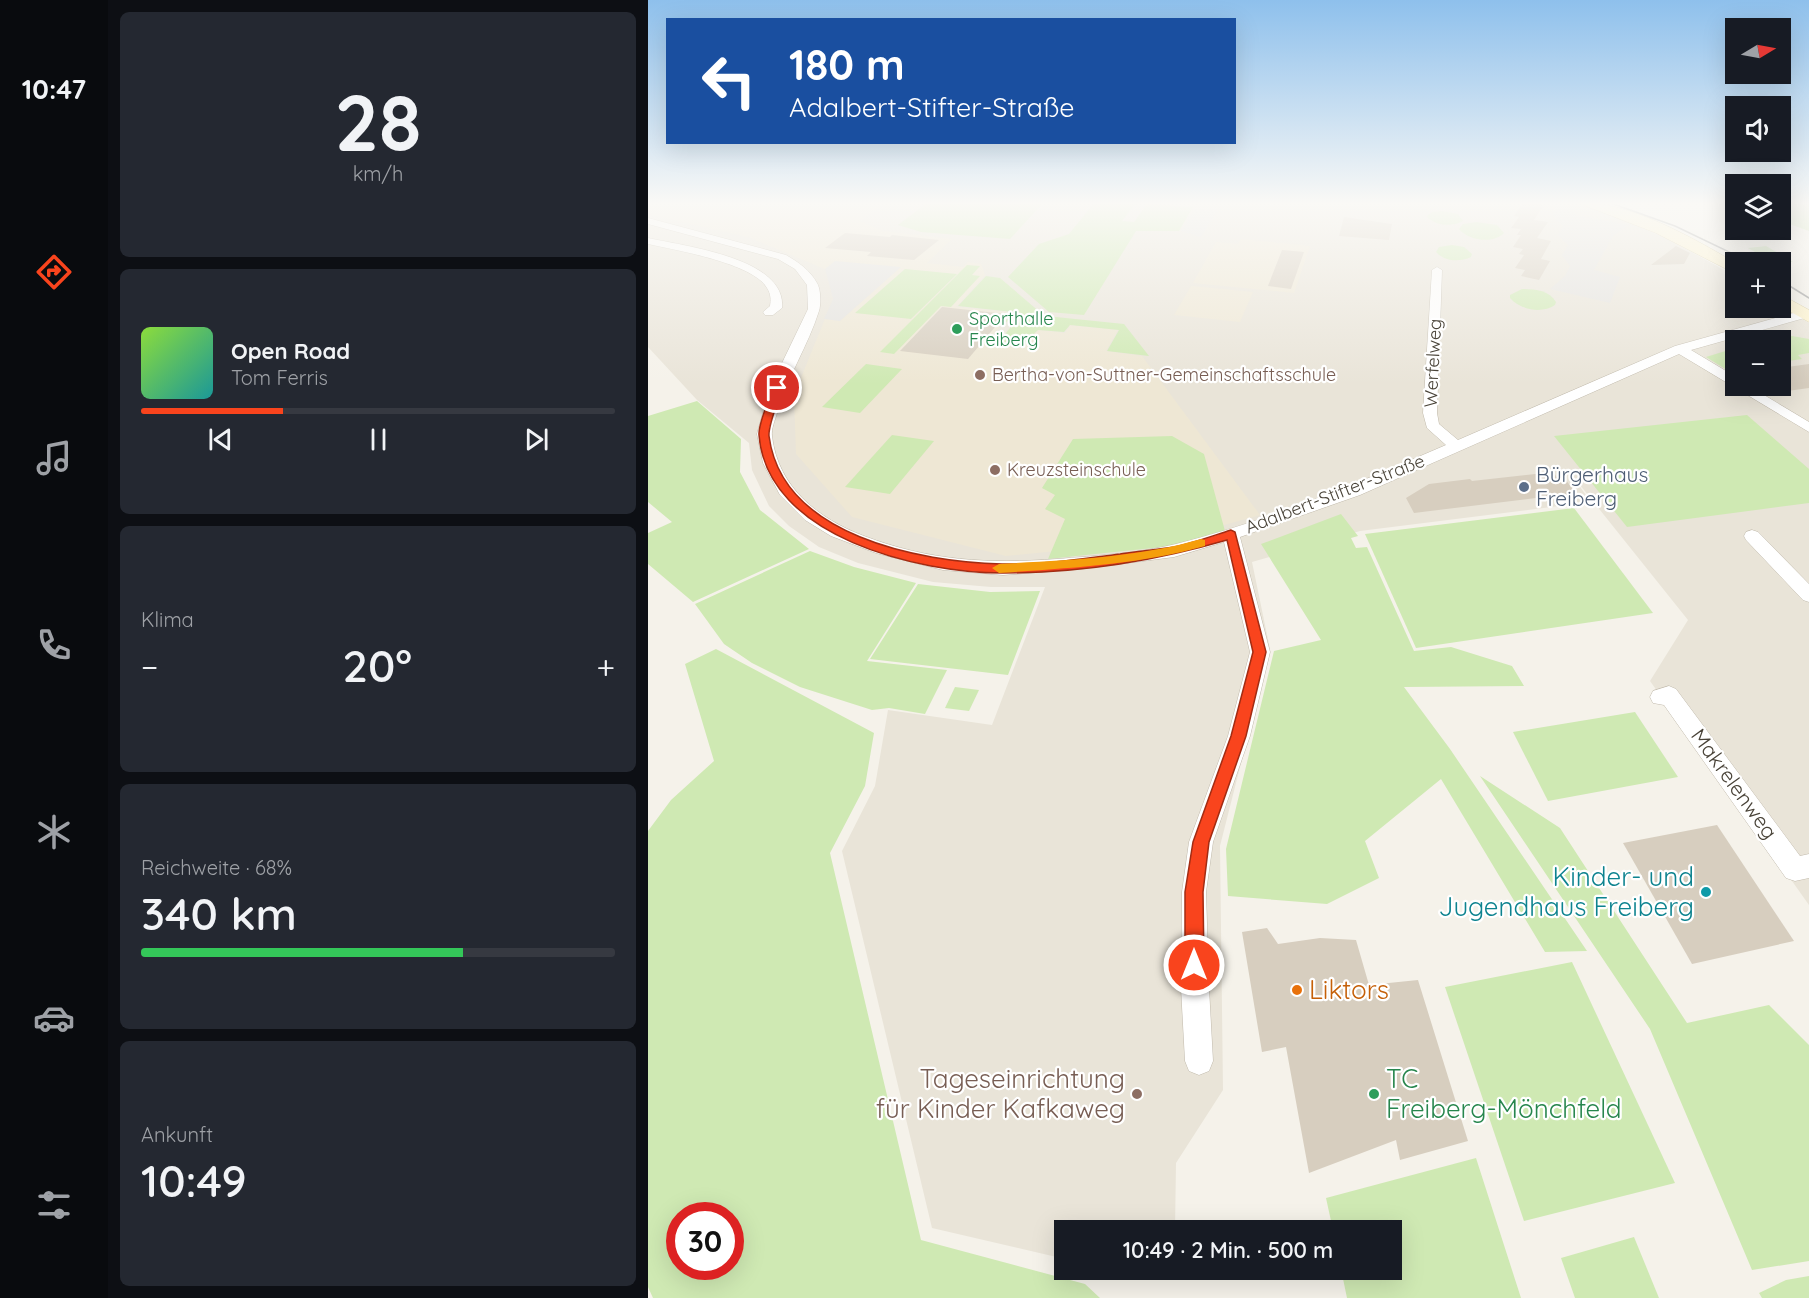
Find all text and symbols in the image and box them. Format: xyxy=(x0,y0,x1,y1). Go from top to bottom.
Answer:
north arrow xyxy=(1725,18,1791,84)
map controls xyxy=(1725,18,1791,396)
text: 180 m xyxy=(789,38,905,91)
icon: left xyxy=(690,42,768,120)
text: 10:47 xyxy=(22,72,86,106)
text: 28 xyxy=(334,73,422,171)
text: Adalbert-Stifter-Straße xyxy=(789,90,1075,124)
button: sound xyxy=(1725,96,1791,162)
text: km/h xyxy=(353,161,403,186)
button: layers xyxy=(1725,174,1791,240)
icon: directions xyxy=(33,251,75,293)
button: + xyxy=(1725,252,1791,318)
place label: Sporthalle Freiberg xyxy=(969,307,1053,351)
street label: Werfelweg xyxy=(1419,318,1446,408)
marker: Sporthalle Freiberg xyxy=(950,322,964,336)
button: − xyxy=(1725,330,1791,396)
text: Open Road xyxy=(231,337,350,365)
pin xyxy=(751,362,802,413)
place label: Bertha-von-Suttner-Gemeinschaftsschule xyxy=(992,363,1336,386)
text: Tom Ferris xyxy=(231,365,328,390)
marker: Bertha-von-Suttner-Gemeinschaftsschule xyxy=(973,368,987,382)
icon: arrive xyxy=(760,371,793,404)
icon: previous xyxy=(204,423,237,456)
icon: pause xyxy=(362,423,395,456)
icon: next xyxy=(520,423,553,456)
icon: music xyxy=(33,437,75,479)
street label: Adalbert-Stifter-Straße xyxy=(1242,449,1428,538)
place label: Kreuzsteinschule xyxy=(1007,458,1146,481)
place label: Bürgerhaus Freiberg xyxy=(1536,461,1648,511)
marker: Kreuzsteinschule xyxy=(988,463,1002,477)
marker: Bürgerhaus Freiberg xyxy=(1517,480,1531,494)
text: Klima xyxy=(141,607,194,632)
icon: phone xyxy=(33,624,75,666)
text: 20° xyxy=(343,637,412,693)
text: − xyxy=(141,646,158,687)
text: + xyxy=(596,646,615,687)
street label: Makrelenweg xyxy=(1686,723,1784,844)
icon: climate xyxy=(33,811,75,853)
text: Reichweite · 68% xyxy=(141,855,292,880)
place label: Kinder- und Jugendhaus Freiberg xyxy=(1439,860,1694,923)
text: 340 km xyxy=(141,885,297,941)
marker: Kinder- und Jugendhaus Freiberg xyxy=(1699,885,1713,899)
position arrow xyxy=(1162,933,1226,997)
place label: Liktors xyxy=(1309,973,1389,1006)
marker: Liktors xyxy=(1290,983,1304,997)
icon: car xyxy=(33,997,75,1039)
place label: Tageseinrichtung für Kinder Kafkaweg xyxy=(876,1062,1125,1125)
place label: TC Freiberg-Mönchfeld xyxy=(1386,1062,1622,1125)
marker: Tageseinrichtung für Kinder Kafkaweg xyxy=(1130,1087,1144,1101)
marker: TC Freiberg-Mönchfeld xyxy=(1367,1087,1381,1101)
text: Ankunft xyxy=(141,1122,213,1147)
text: 10:49 xyxy=(141,1152,247,1208)
icon: filters xyxy=(33,1184,75,1226)
speed limit sign: 30 xyxy=(666,1202,744,1280)
text: 10:49 · 2 Min. · 500 m xyxy=(1123,1236,1333,1264)

